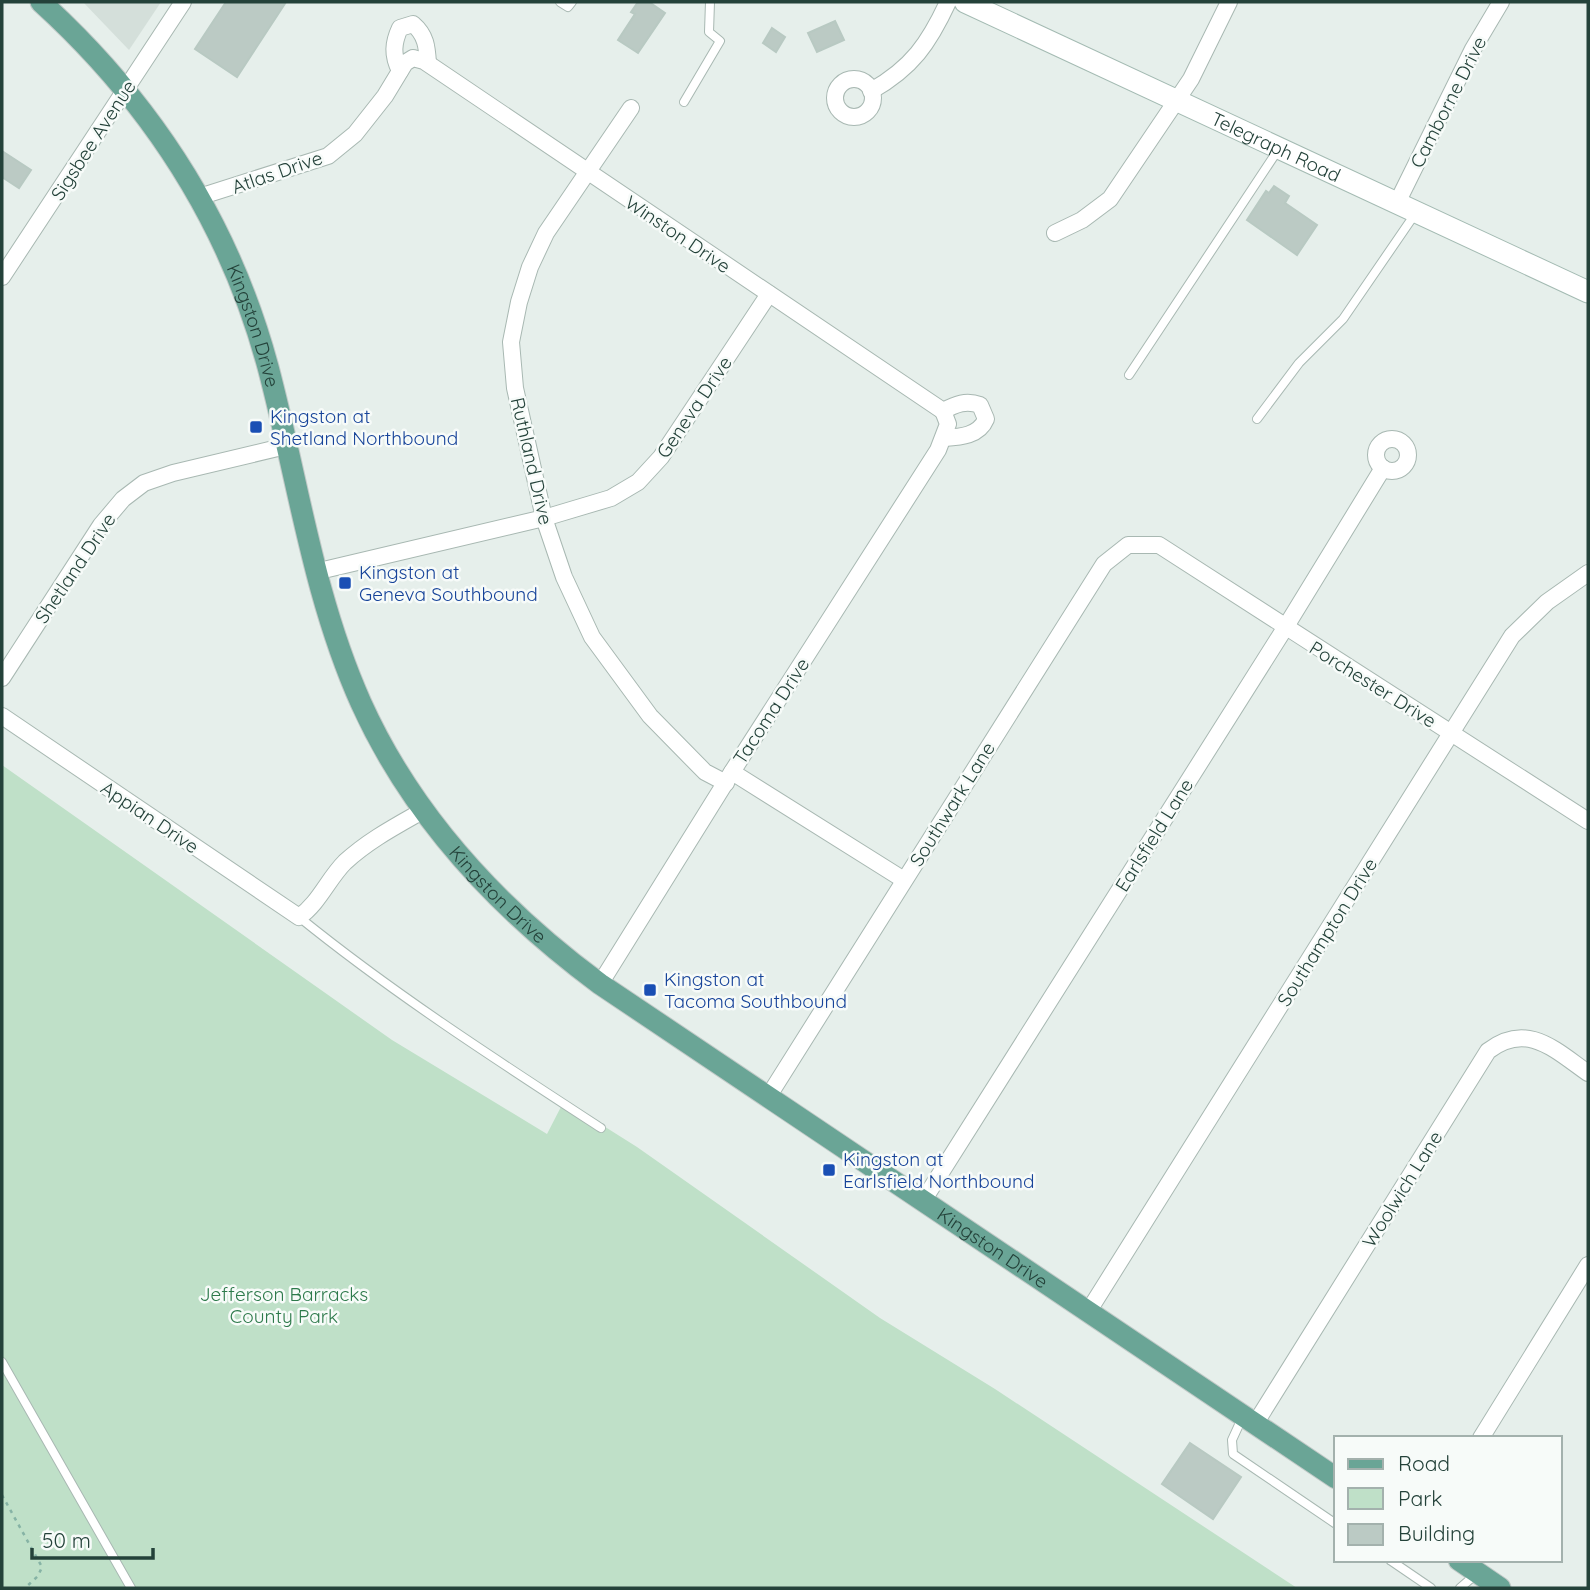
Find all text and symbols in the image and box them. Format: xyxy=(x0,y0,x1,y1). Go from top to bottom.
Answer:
street label: Camborne Drive xyxy=(1405,32,1491,172)
street label: Sigsbee Avenue xyxy=(45,75,141,205)
street label: Telegraph Road xyxy=(1207,106,1344,187)
street label: Atlas Drive xyxy=(228,145,326,199)
street label: Winston Drive xyxy=(621,190,735,278)
street label: Kingston Drive xyxy=(222,260,285,390)
street label: Geneva Drive xyxy=(651,351,737,463)
street label: Ruthland Drive xyxy=(506,395,558,527)
place label: Kingston at Shetland Northbound xyxy=(270,404,458,450)
marker: Kingston at Shetland Northbound xyxy=(248,419,264,435)
street label: Shetland Drive xyxy=(29,508,121,628)
place label: Kingston at Geneva Southbound xyxy=(359,560,538,606)
marker: Kingston at Geneva Southbound xyxy=(337,575,353,591)
street label: Porchester Drive xyxy=(1305,635,1441,733)
street label: Tacoma Drive xyxy=(728,653,814,769)
street label: Southwark Lane xyxy=(904,737,1000,871)
street label: Earlsfield Lane xyxy=(1110,774,1198,896)
street label: Appian Drive xyxy=(97,776,203,858)
street label: Kingston Drive xyxy=(444,841,552,948)
street label: Southampton Drive xyxy=(1272,853,1382,1011)
place label: Kingston at Tacoma Southbound xyxy=(664,967,847,1013)
marker: Kingston at Tacoma Southbound xyxy=(642,982,658,998)
street label: Woolwich Lane xyxy=(1357,1126,1447,1252)
place label: Kingston at Earlsfield Northbound xyxy=(843,1147,1035,1193)
marker: Kingston at Earlsfield Northbound xyxy=(821,1162,837,1178)
street label: Kingston Drive xyxy=(933,1202,1053,1293)
park label: Jefferson Barracks County Park xyxy=(200,1282,368,1328)
legend xyxy=(1334,1436,1562,1562)
text: Road xyxy=(1398,1450,1450,1476)
text: Park xyxy=(1398,1485,1442,1511)
scale bar xyxy=(32,1516,152,1560)
text: Building xyxy=(1398,1520,1475,1546)
text: 50 m xyxy=(42,1527,91,1553)

